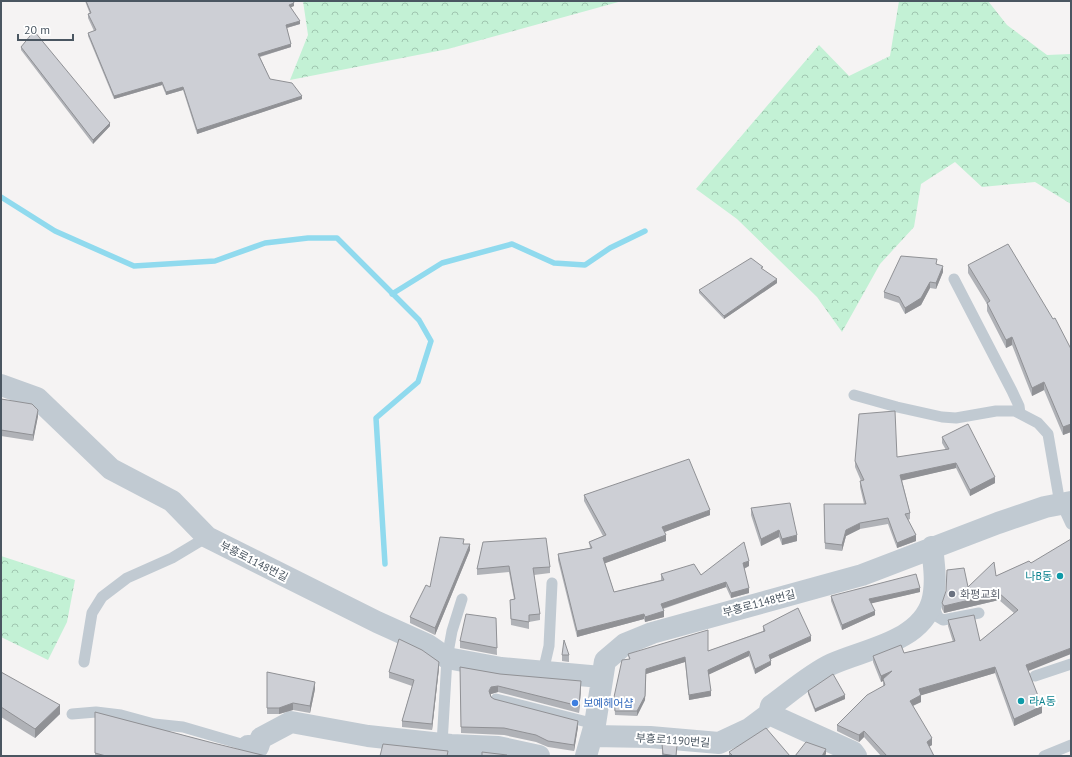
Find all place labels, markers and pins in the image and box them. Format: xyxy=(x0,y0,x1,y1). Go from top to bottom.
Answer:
place label: 나B동 xyxy=(1025,569,1052,583)
marker: 나B동 xyxy=(1055,571,1065,581)
place label: 화평교회 xyxy=(960,587,1000,601)
marker: 화평교회 xyxy=(947,589,957,599)
place label: 라A동 xyxy=(1029,694,1056,708)
place label: 보예헤어샵 xyxy=(583,696,634,710)
marker: 라A동 xyxy=(1016,696,1026,706)
marker: 보예헤어샵 xyxy=(570,698,580,708)

